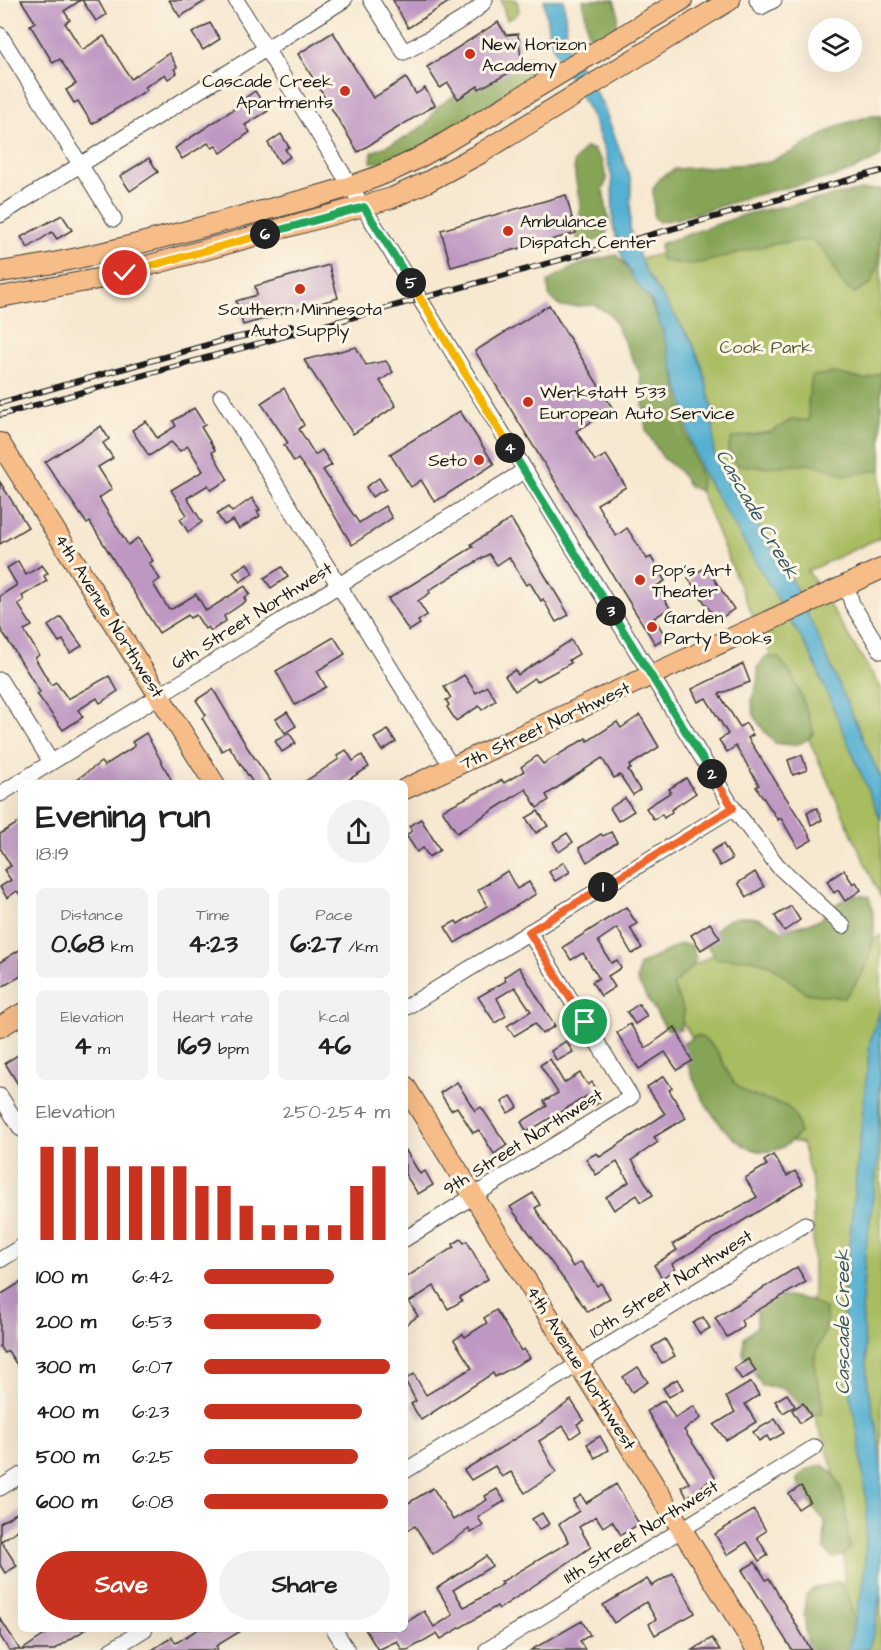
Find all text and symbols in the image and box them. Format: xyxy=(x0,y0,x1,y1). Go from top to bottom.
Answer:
map controls xyxy=(808,18,862,72)
button: layers xyxy=(808,18,862,72)
place label: New Horizon Academy xyxy=(482,32,587,79)
marker: New Horizon Academy xyxy=(463,47,477,61)
place label: Cascade Creek Apartments xyxy=(202,69,333,115)
marker: Cascade Creek Apartments xyxy=(338,84,352,98)
place label: Ambulance Dispatch Center xyxy=(520,209,656,255)
pin: 6 xyxy=(250,219,280,249)
text: 6 xyxy=(260,223,270,245)
marker: Ambulance Dispatch Center xyxy=(501,224,515,238)
pin xyxy=(99,247,150,298)
icon: check xyxy=(108,256,141,289)
pin: 5 xyxy=(396,268,426,298)
text: 5 xyxy=(405,272,417,294)
marker: Southern Minnesota Auto Supply xyxy=(293,282,307,296)
place label: Southern Minnesota Auto Supply xyxy=(218,297,382,344)
park label: Cook Park xyxy=(720,335,812,360)
place label: Werkstatt 533 European Auto Service xyxy=(540,380,735,426)
marker: Werkstatt 533 European Auto Service xyxy=(521,395,535,409)
pin: 4 xyxy=(495,433,525,463)
text: 4 xyxy=(505,437,515,459)
water label: Cascade Creek xyxy=(709,444,806,585)
place label: Seto xyxy=(428,448,467,473)
marker: Seto xyxy=(472,453,486,467)
street label: 4th Avenue Northwest xyxy=(48,529,170,704)
street label: 6th Street Northwest xyxy=(167,556,338,676)
place label: Pop's Art Theater xyxy=(652,558,732,604)
marker: Pop's Art Theater xyxy=(633,573,647,587)
pin: 3 xyxy=(596,596,626,626)
text: 3 xyxy=(607,600,615,622)
place label: Garden Party Books xyxy=(664,605,772,652)
marker: Garden Party Books xyxy=(645,620,659,634)
street label: 7th Street Northwest xyxy=(456,675,635,776)
pin: 2 xyxy=(697,759,727,789)
text: 2 xyxy=(707,763,717,785)
text: Evening run xyxy=(36,794,210,840)
button: share xyxy=(327,800,390,863)
text: 18:19 xyxy=(36,840,69,868)
pin: 1 xyxy=(588,872,618,902)
text: 1 xyxy=(602,876,604,898)
text: Distance xyxy=(61,904,123,926)
text: Time xyxy=(196,904,230,926)
text: Pace xyxy=(315,904,353,926)
text: 0.68 xyxy=(51,926,104,962)
text: 4:23 xyxy=(188,926,238,962)
text: 6:27 xyxy=(290,926,342,962)
text: km xyxy=(104,936,133,958)
text: /km xyxy=(342,936,378,958)
pin xyxy=(559,996,610,1047)
icon: arrive xyxy=(568,1005,601,1038)
text: Elevation xyxy=(61,1006,123,1028)
text: Heart rate xyxy=(173,1006,253,1028)
text: kcal xyxy=(319,1006,349,1028)
text: 4 xyxy=(74,1028,91,1064)
text: 169 xyxy=(177,1028,212,1064)
text: 46 xyxy=(317,1028,351,1064)
text: m xyxy=(91,1038,110,1060)
text: bpm xyxy=(212,1038,249,1060)
street label: 9th Street Northwest xyxy=(438,1082,608,1201)
text: Elevation xyxy=(36,1098,115,1126)
text: 250–254 m xyxy=(283,1098,390,1126)
street label: 10th Street Northwest xyxy=(585,1223,758,1344)
water label: Cascade Creek xyxy=(829,1249,857,1395)
text: 100 m xyxy=(36,1263,87,1291)
text: 6:42 xyxy=(132,1263,173,1291)
street label: 4th Avenue Northwest xyxy=(520,1281,642,1456)
text: 200 m xyxy=(36,1308,96,1336)
text: 6:53 xyxy=(132,1308,172,1336)
text: 300 m xyxy=(36,1353,95,1381)
text: 6:07 xyxy=(132,1353,173,1381)
text: 400 m xyxy=(36,1398,98,1426)
text: 6:23 xyxy=(132,1398,170,1426)
text: 500 m xyxy=(36,1443,99,1471)
text: 6:25 xyxy=(132,1443,173,1471)
street label: 11th Street Northwest xyxy=(559,1474,724,1590)
text: 600 m xyxy=(36,1488,97,1516)
text: 6:08 xyxy=(132,1488,173,1516)
button: Save xyxy=(36,1551,207,1620)
button: Share xyxy=(219,1551,390,1620)

